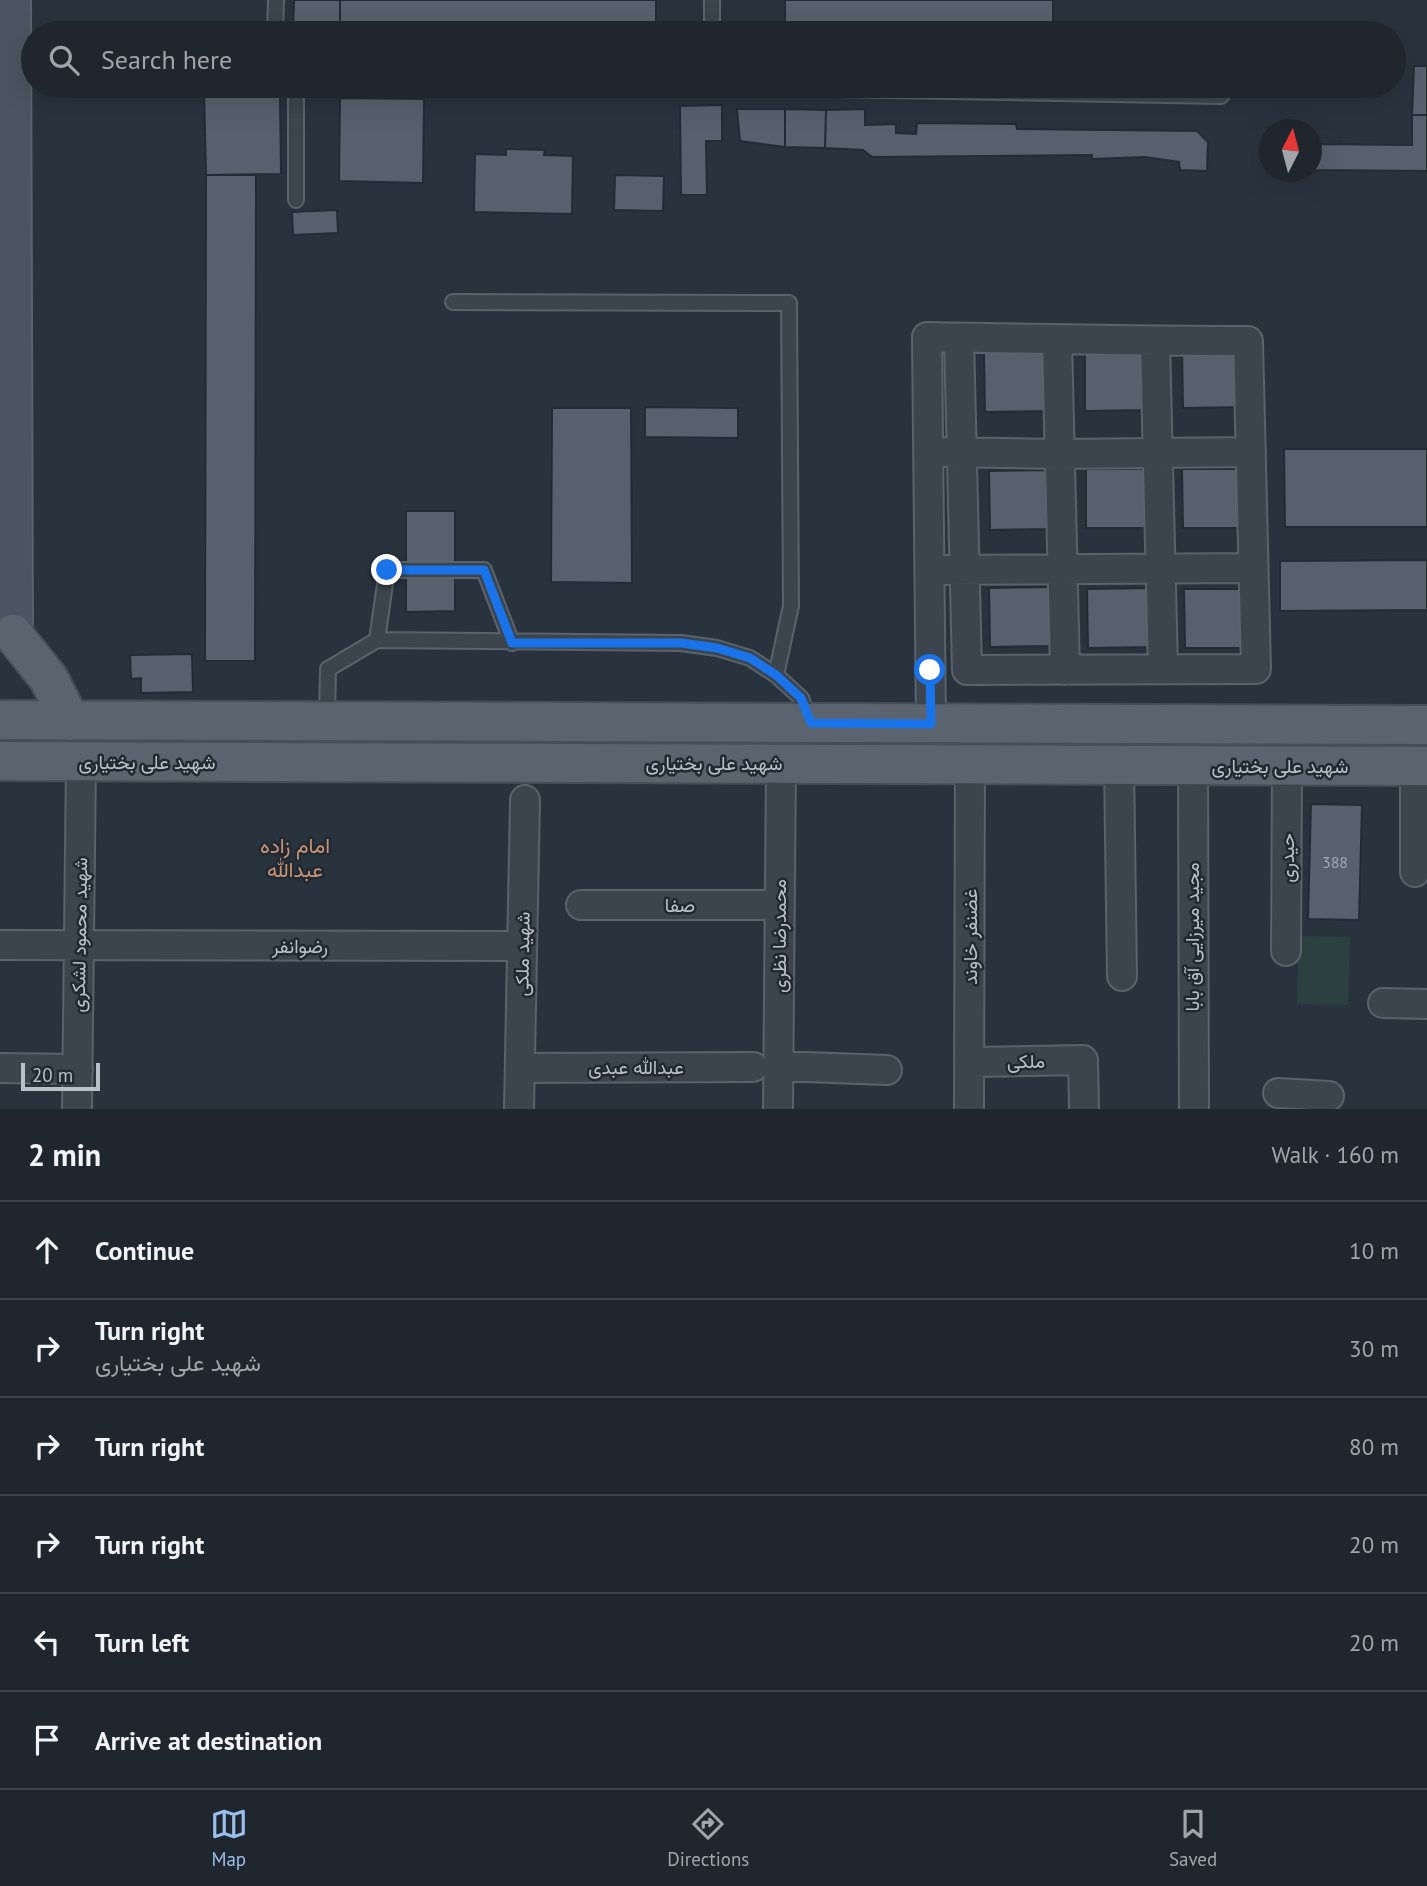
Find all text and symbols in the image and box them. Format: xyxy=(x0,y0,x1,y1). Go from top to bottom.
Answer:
search box xyxy=(21,21,1406,98)
icon: search xyxy=(45,41,83,79)
text: Search here xyxy=(101,43,232,76)
north arrow xyxy=(1259,119,1322,182)
route end xyxy=(371,554,402,585)
route start xyxy=(914,654,945,685)
street label: شهید علی بختیاری xyxy=(78,750,216,774)
street label: شهید علی بختیاری xyxy=(645,751,783,775)
street label: شهید علی بختیاری xyxy=(1211,754,1349,778)
district label: امام زاده عبدالله xyxy=(260,832,330,883)
street label: حیدری xyxy=(1275,833,1299,883)
house number: 388 xyxy=(1322,852,1348,872)
street label: شهید محمود لشکری xyxy=(66,857,92,1013)
street label: مجید میرزایی آق بابا xyxy=(1180,862,1204,1012)
street label: محمدرضا نظری xyxy=(767,879,791,993)
street label: غضنفر خاوند xyxy=(958,889,982,985)
street label: صفا xyxy=(665,893,695,917)
street label: شهید ملکی xyxy=(509,911,535,997)
street label: رضوانفر xyxy=(271,934,328,958)
street label: ملکی xyxy=(1007,1049,1045,1073)
street label: عبدالله عبدی xyxy=(588,1055,684,1079)
scale bar xyxy=(21,1060,100,1092)
text: 20 m xyxy=(32,1063,73,1087)
text: 2 min xyxy=(28,1135,101,1174)
text: Walk · 160 m xyxy=(1272,1140,1399,1169)
icon: ahead xyxy=(28,1231,66,1269)
text: Continue xyxy=(95,1234,194,1267)
text: 10 m xyxy=(1349,1236,1399,1265)
text: Turn right xyxy=(95,1314,204,1347)
icon: right xyxy=(28,1329,66,1367)
text: 30 m xyxy=(1349,1334,1399,1363)
text: شهید علی بختیاری xyxy=(95,1348,261,1377)
icon: right xyxy=(28,1427,66,1465)
text: Turn right xyxy=(95,1430,204,1463)
text: 80 m xyxy=(1349,1432,1399,1461)
icon: right xyxy=(28,1525,66,1563)
text: Turn right xyxy=(95,1528,204,1561)
text: 20 m xyxy=(1349,1530,1399,1559)
icon: left xyxy=(28,1623,66,1661)
text: Turn left xyxy=(95,1626,189,1659)
text: 20 m xyxy=(1349,1628,1399,1657)
icon: arrive xyxy=(28,1721,66,1759)
text: Arrive at destination xyxy=(95,1724,322,1757)
tab: Map xyxy=(210,1805,248,1871)
tab: Directions xyxy=(667,1805,749,1871)
tab: Saved xyxy=(1169,1805,1217,1871)

